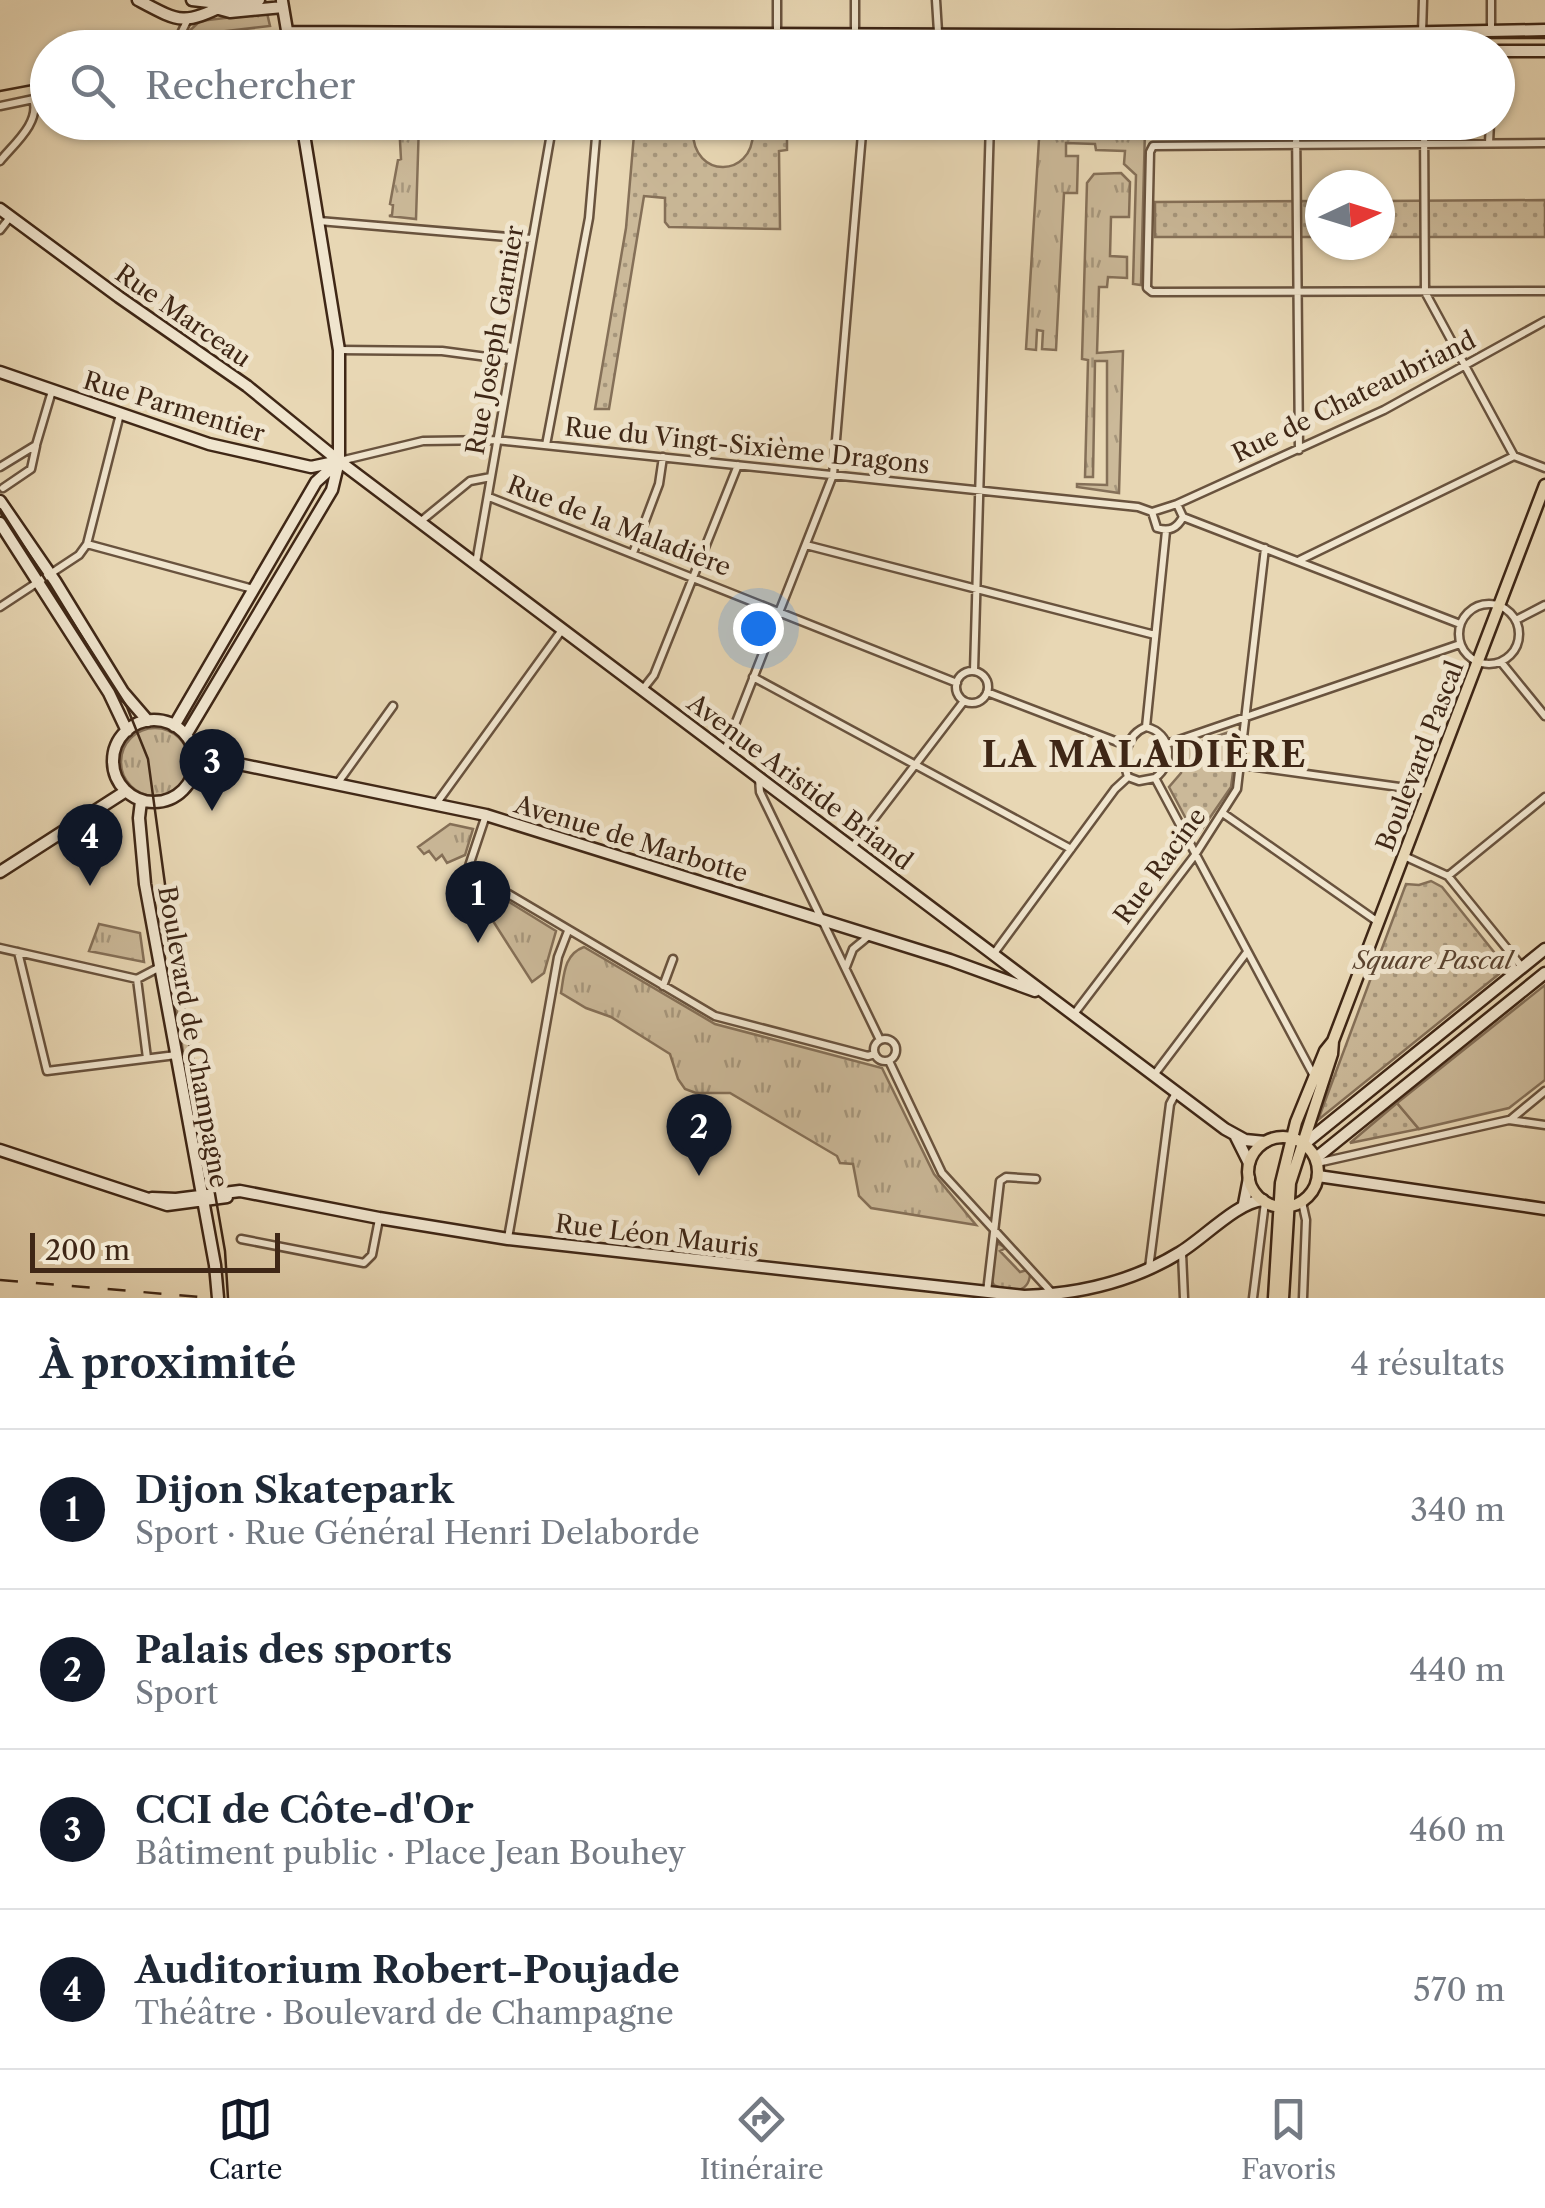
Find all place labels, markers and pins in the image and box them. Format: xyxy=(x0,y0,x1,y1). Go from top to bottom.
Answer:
pin: 3 xyxy=(180,728,244,811)
pin: 4 xyxy=(58,804,122,886)
pin: 1 xyxy=(446,860,510,943)
pin: 2 xyxy=(666,1094,732,1176)

